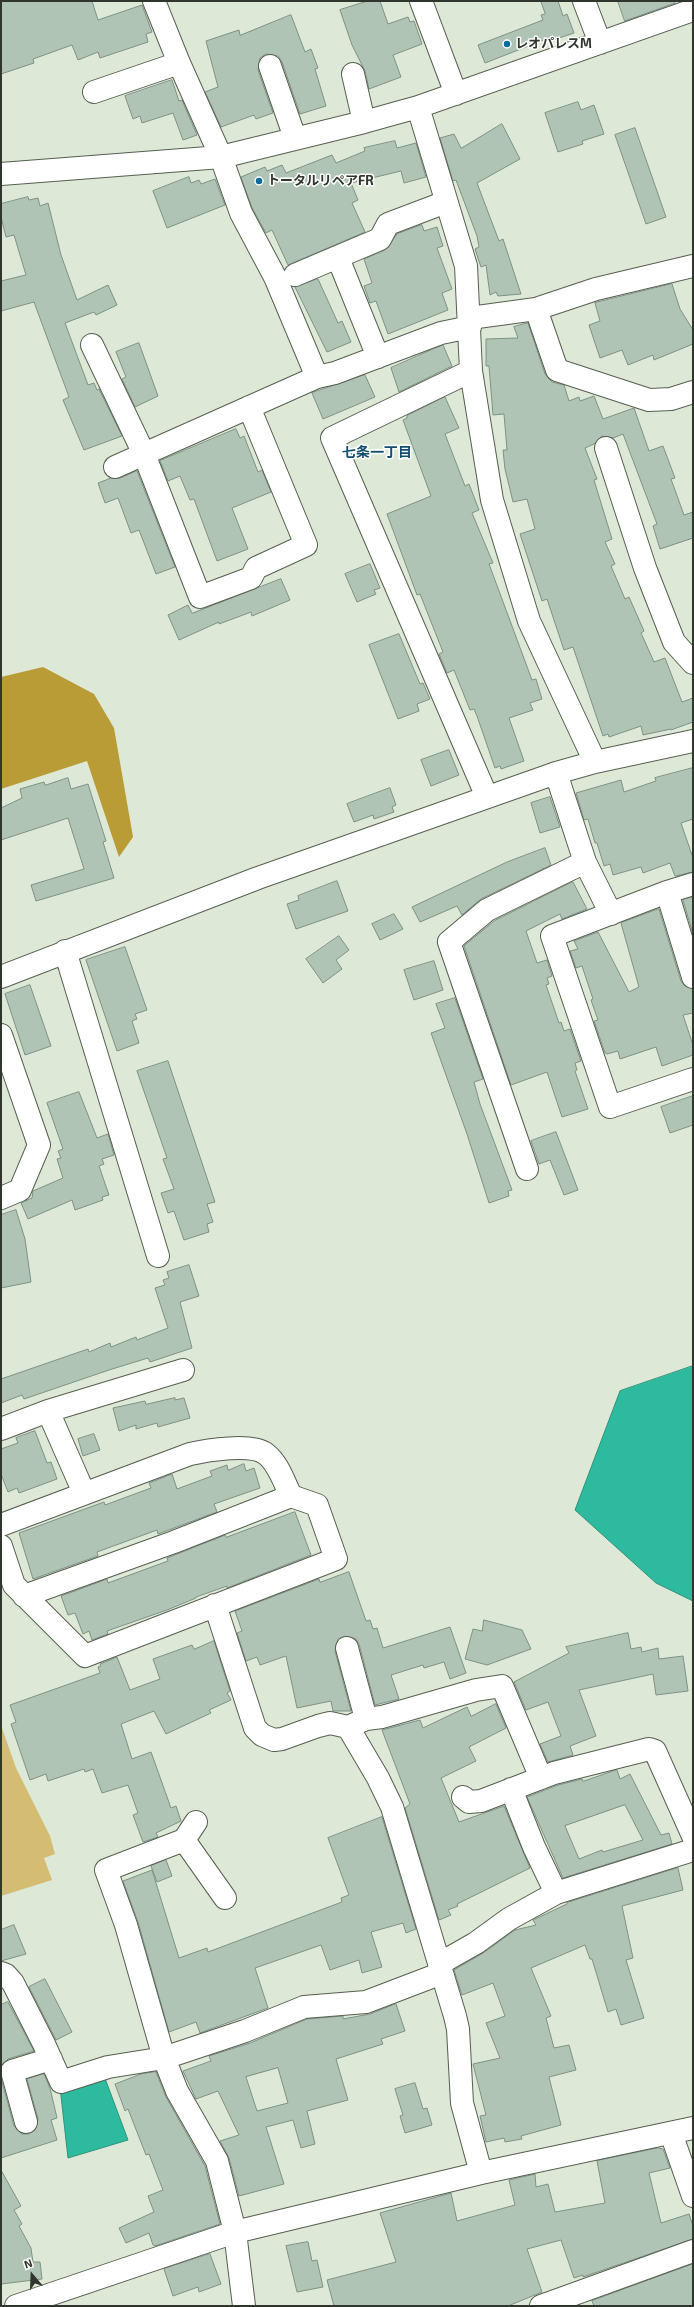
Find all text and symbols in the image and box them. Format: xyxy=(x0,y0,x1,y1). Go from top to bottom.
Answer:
place label: レオパレスM xyxy=(515,36,592,52)
marker: レオパレスM xyxy=(502,39,512,49)
place label: トータルリペアFR xyxy=(267,173,374,189)
marker: トータルリペアFR xyxy=(254,176,264,186)
district label: 七条一丁目 xyxy=(342,444,412,460)
north arrow xyxy=(12,2255,52,2295)
text: N xyxy=(22,2256,34,2271)

